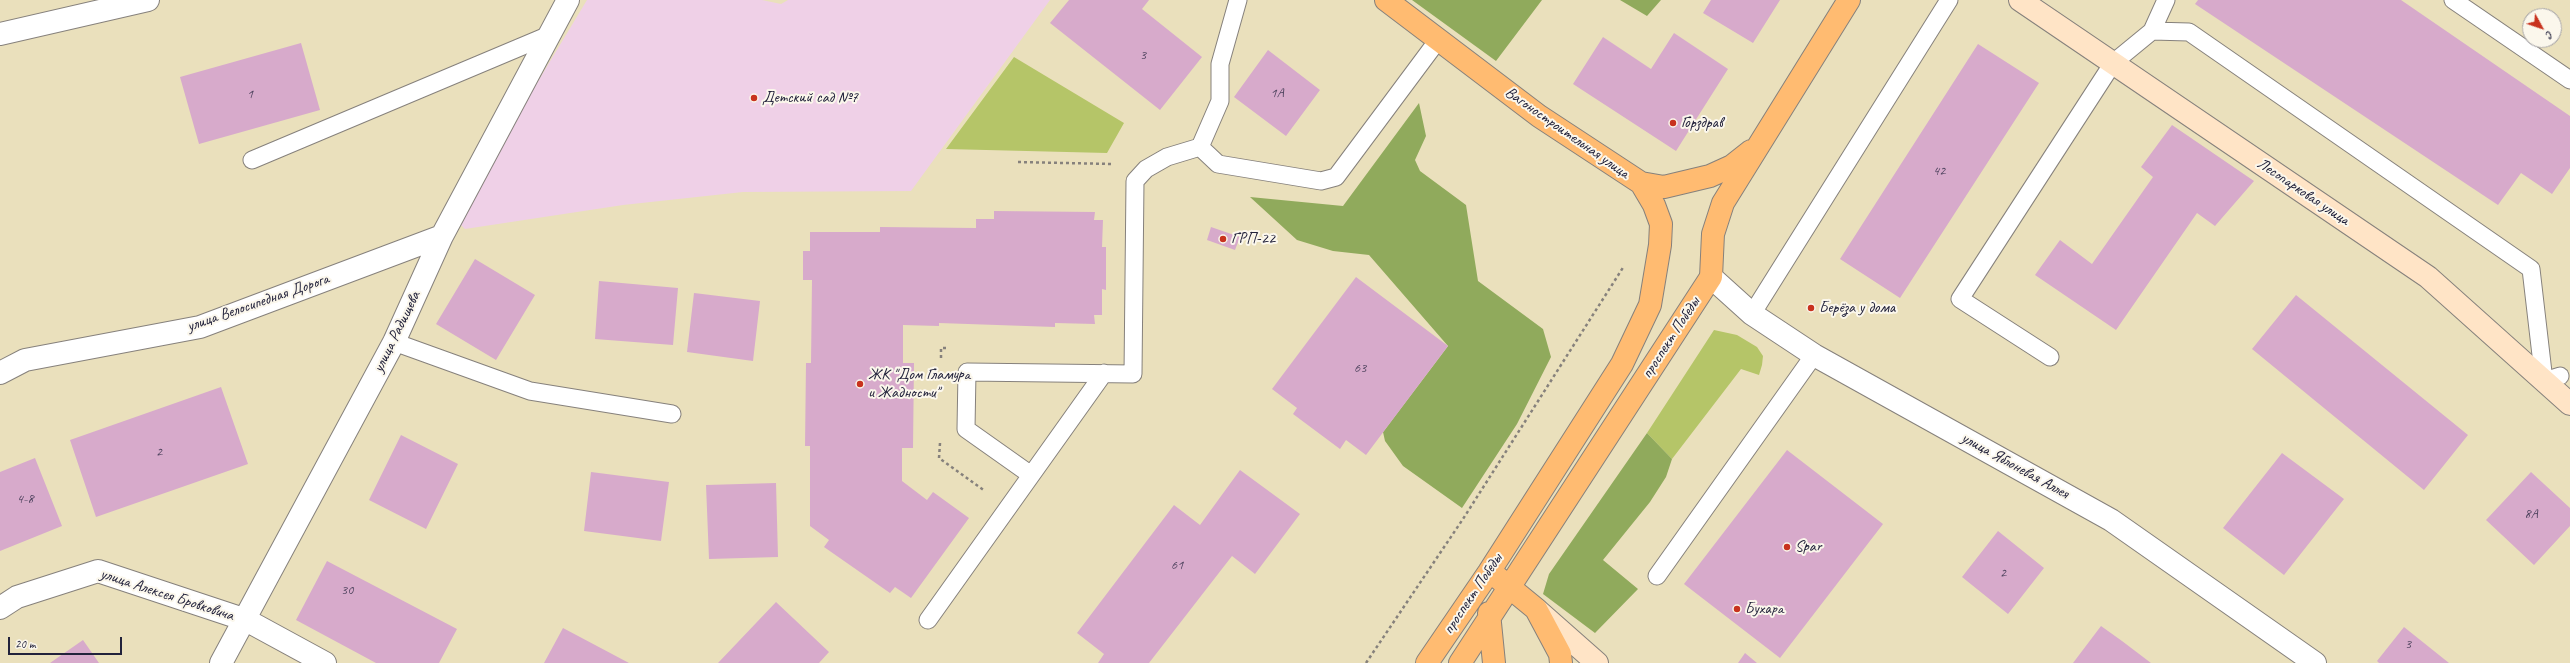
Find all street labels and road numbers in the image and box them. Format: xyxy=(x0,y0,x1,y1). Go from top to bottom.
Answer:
street label: Вагоностроительная улица xyxy=(1501,83,1633,183)
street label: Лесопарковая улица xyxy=(2253,154,2353,230)
street label: улица Велосипедная Дорога xyxy=(184,270,332,336)
street label: улица Радищева xyxy=(369,288,425,376)
street label: проспект Победы xyxy=(1638,294,1704,382)
street label: улица Яблоневая Аллея xyxy=(1958,428,2072,504)
street label: проспект Победы xyxy=(1439,550,1507,638)
street label: улица Алексея Бровковича xyxy=(98,564,236,626)

